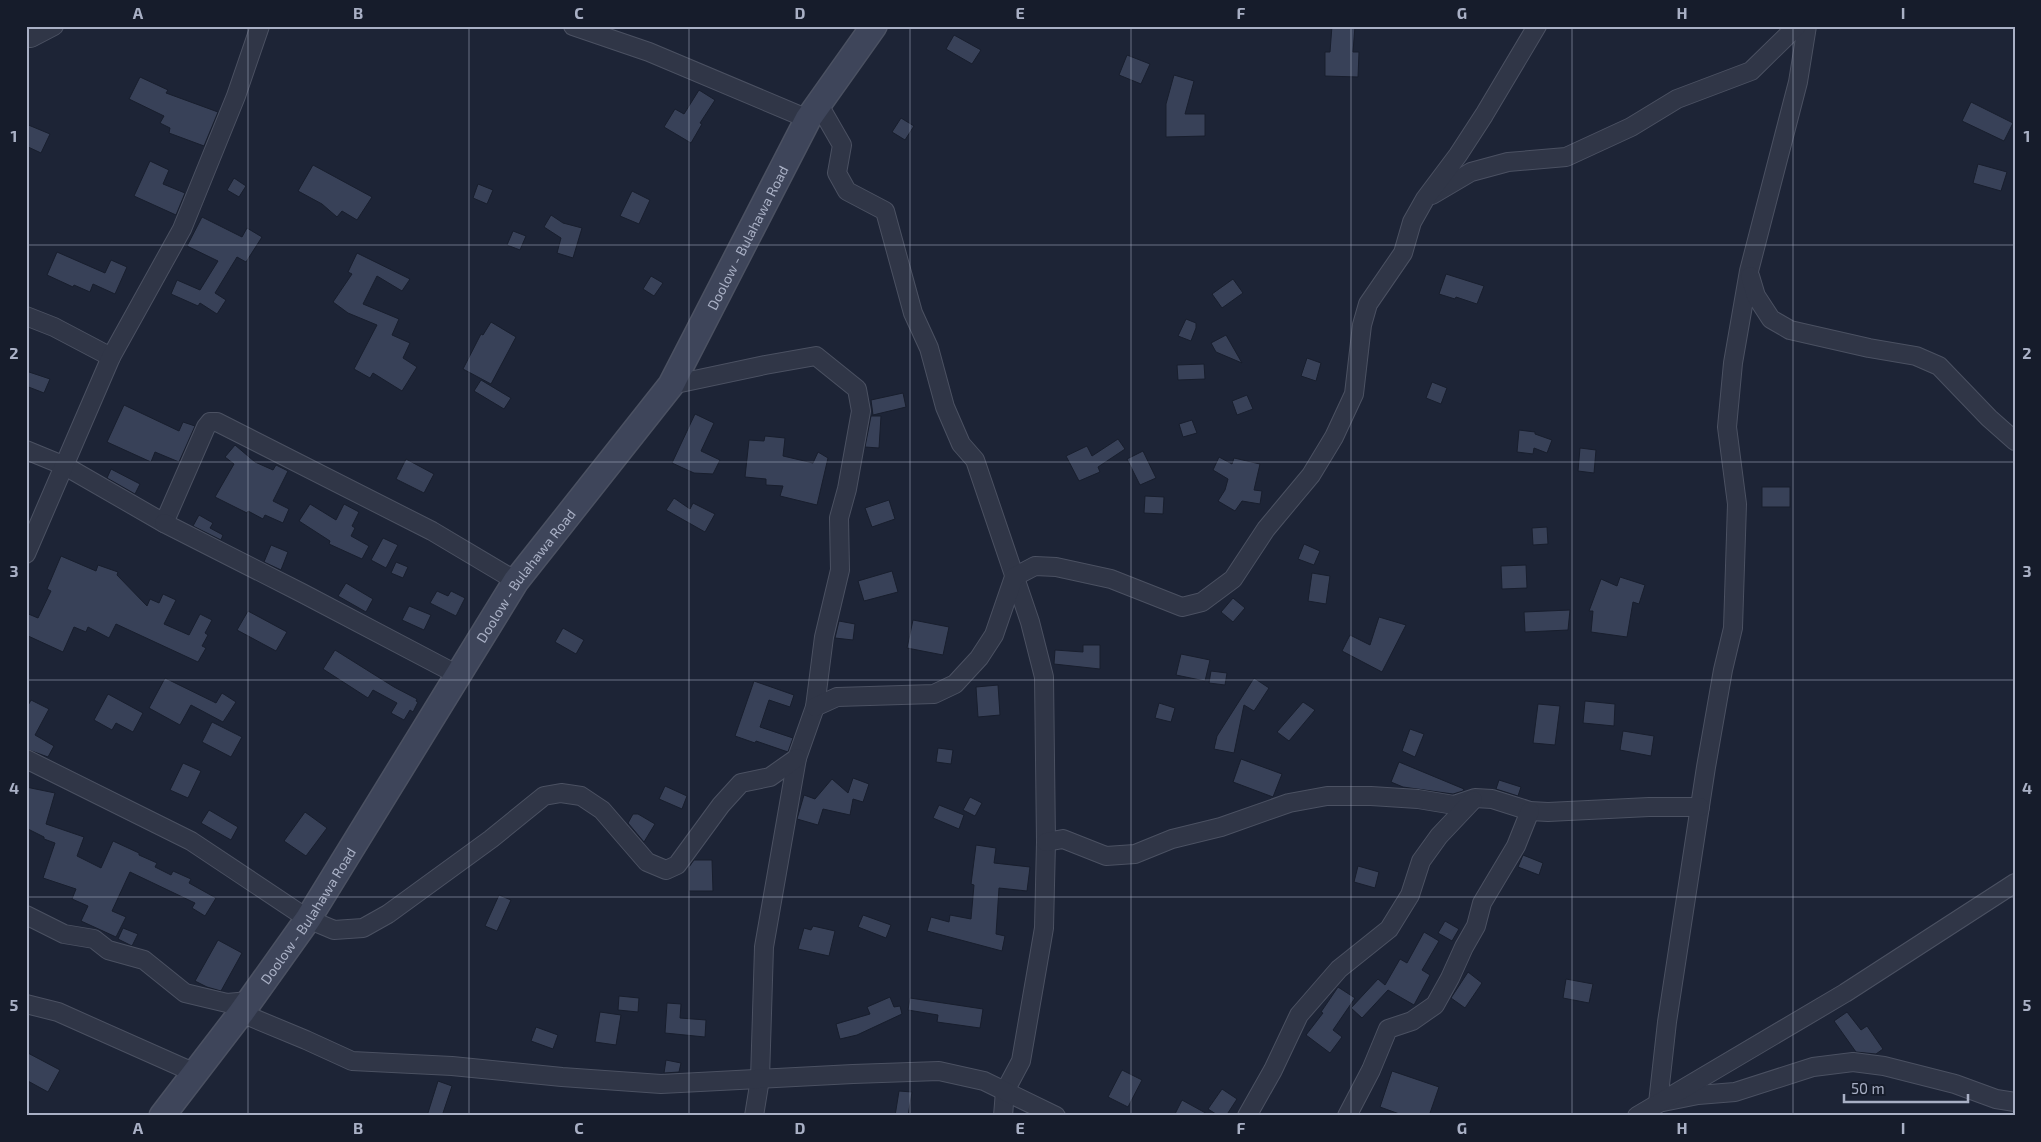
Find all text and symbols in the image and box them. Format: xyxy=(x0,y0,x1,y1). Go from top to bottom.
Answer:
text: A xyxy=(133,3,144,22)
text: B xyxy=(353,3,363,22)
text: C xyxy=(574,3,584,22)
text: D xyxy=(795,3,806,22)
text: E xyxy=(1015,3,1025,22)
text: F xyxy=(1237,3,1246,22)
text: G xyxy=(1457,3,1467,22)
text: H xyxy=(1676,3,1688,22)
text: I xyxy=(1901,3,1905,22)
text: 1 xyxy=(11,126,17,145)
text: 1 xyxy=(2024,126,2030,145)
street label: Doolow - Bulahawa Road xyxy=(703,162,791,312)
text: 2 xyxy=(9,343,19,362)
text: 2 xyxy=(2022,343,2032,362)
street label: Doolow - Bulahawa Road xyxy=(472,505,578,645)
text: 3 xyxy=(9,561,19,580)
text: 3 xyxy=(2022,561,2032,580)
text: 4 xyxy=(9,778,19,797)
text: 4 xyxy=(2022,778,2032,797)
street label: Doolow - Bulahawa Road xyxy=(256,844,359,987)
text: 5 xyxy=(10,995,19,1014)
text: 5 xyxy=(2023,995,2032,1014)
scale bar xyxy=(1844,1072,1967,1104)
text: 50 m xyxy=(1851,1079,1885,1097)
text: A xyxy=(133,1118,144,1137)
text: B xyxy=(353,1118,363,1137)
text: C xyxy=(574,1118,584,1137)
text: D xyxy=(795,1118,806,1137)
text: E xyxy=(1015,1118,1025,1137)
text: F xyxy=(1237,1118,1246,1137)
text: G xyxy=(1457,1118,1467,1137)
text: H xyxy=(1676,1118,1688,1137)
text: I xyxy=(1901,1118,1905,1137)

